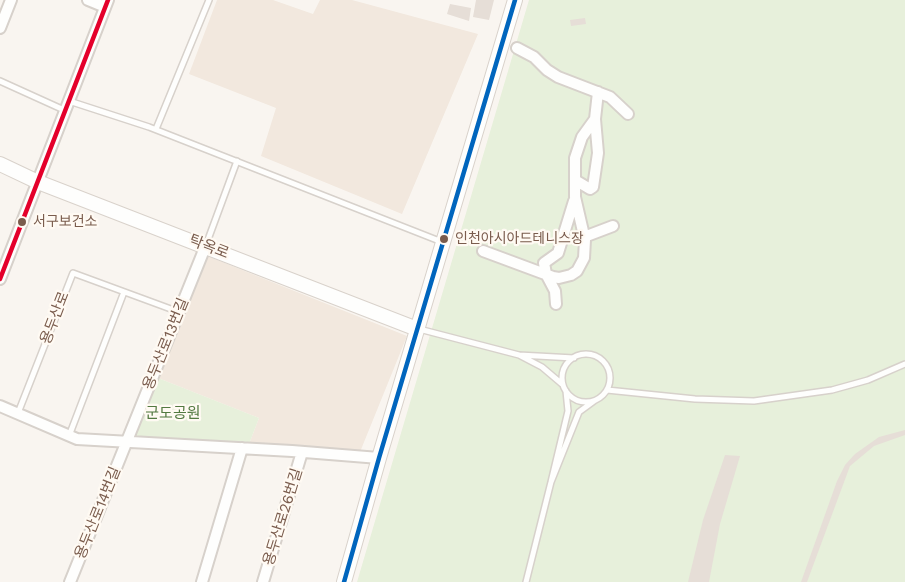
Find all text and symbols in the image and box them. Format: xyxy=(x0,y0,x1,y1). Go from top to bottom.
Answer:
place label: 서구보건소 xyxy=(33,214,97,230)
marker: 서구보건소 xyxy=(16,216,28,228)
street label: 탁옥로 xyxy=(186,231,232,263)
place label: 인천아시아드테니스장 xyxy=(455,231,584,247)
marker: 인천아시아드테니스장 xyxy=(438,233,450,245)
street label: 용두산로 xyxy=(37,289,73,347)
street label: 용두산로13번길 xyxy=(139,295,193,393)
park label: 군도공원 xyxy=(145,405,201,423)
street label: 용두산로14번길 xyxy=(71,464,125,562)
street label: 용두산로26번길 xyxy=(260,466,306,568)

